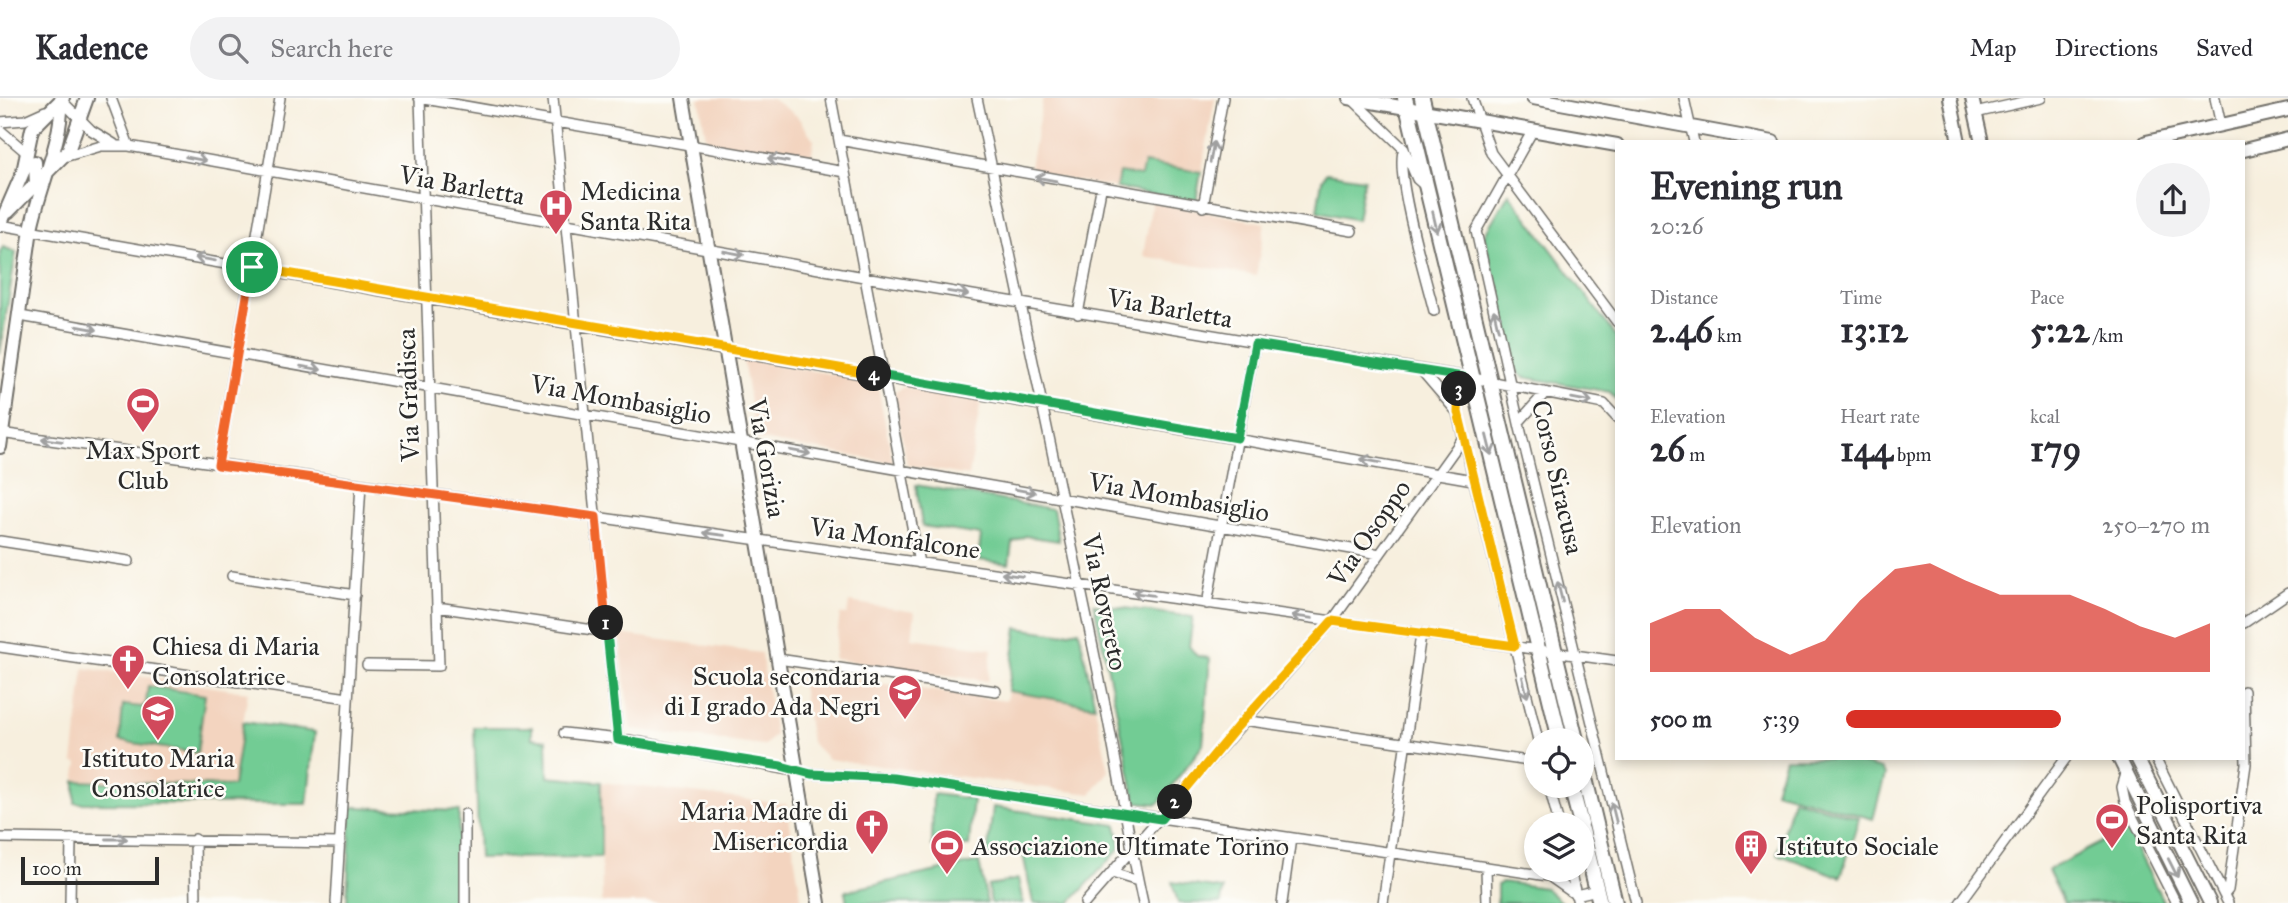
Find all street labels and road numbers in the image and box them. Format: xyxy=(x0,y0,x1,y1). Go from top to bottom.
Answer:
street label: Via Barletta xyxy=(396,158,527,212)
street label: Via Barletta xyxy=(1104,281,1235,335)
street label: Via Gradisca xyxy=(390,328,426,463)
street label: Via Mombasiglio xyxy=(527,367,714,431)
street label: Via Gorizia xyxy=(741,395,793,520)
street label: Corso Siracusa xyxy=(1525,397,1591,557)
street label: Via Mombasiglio xyxy=(1085,465,1272,529)
street label: Via Osoppo xyxy=(1320,473,1418,594)
street label: Via Monfalcone xyxy=(807,510,982,566)
street label: Via Rovereto xyxy=(1075,530,1135,673)

